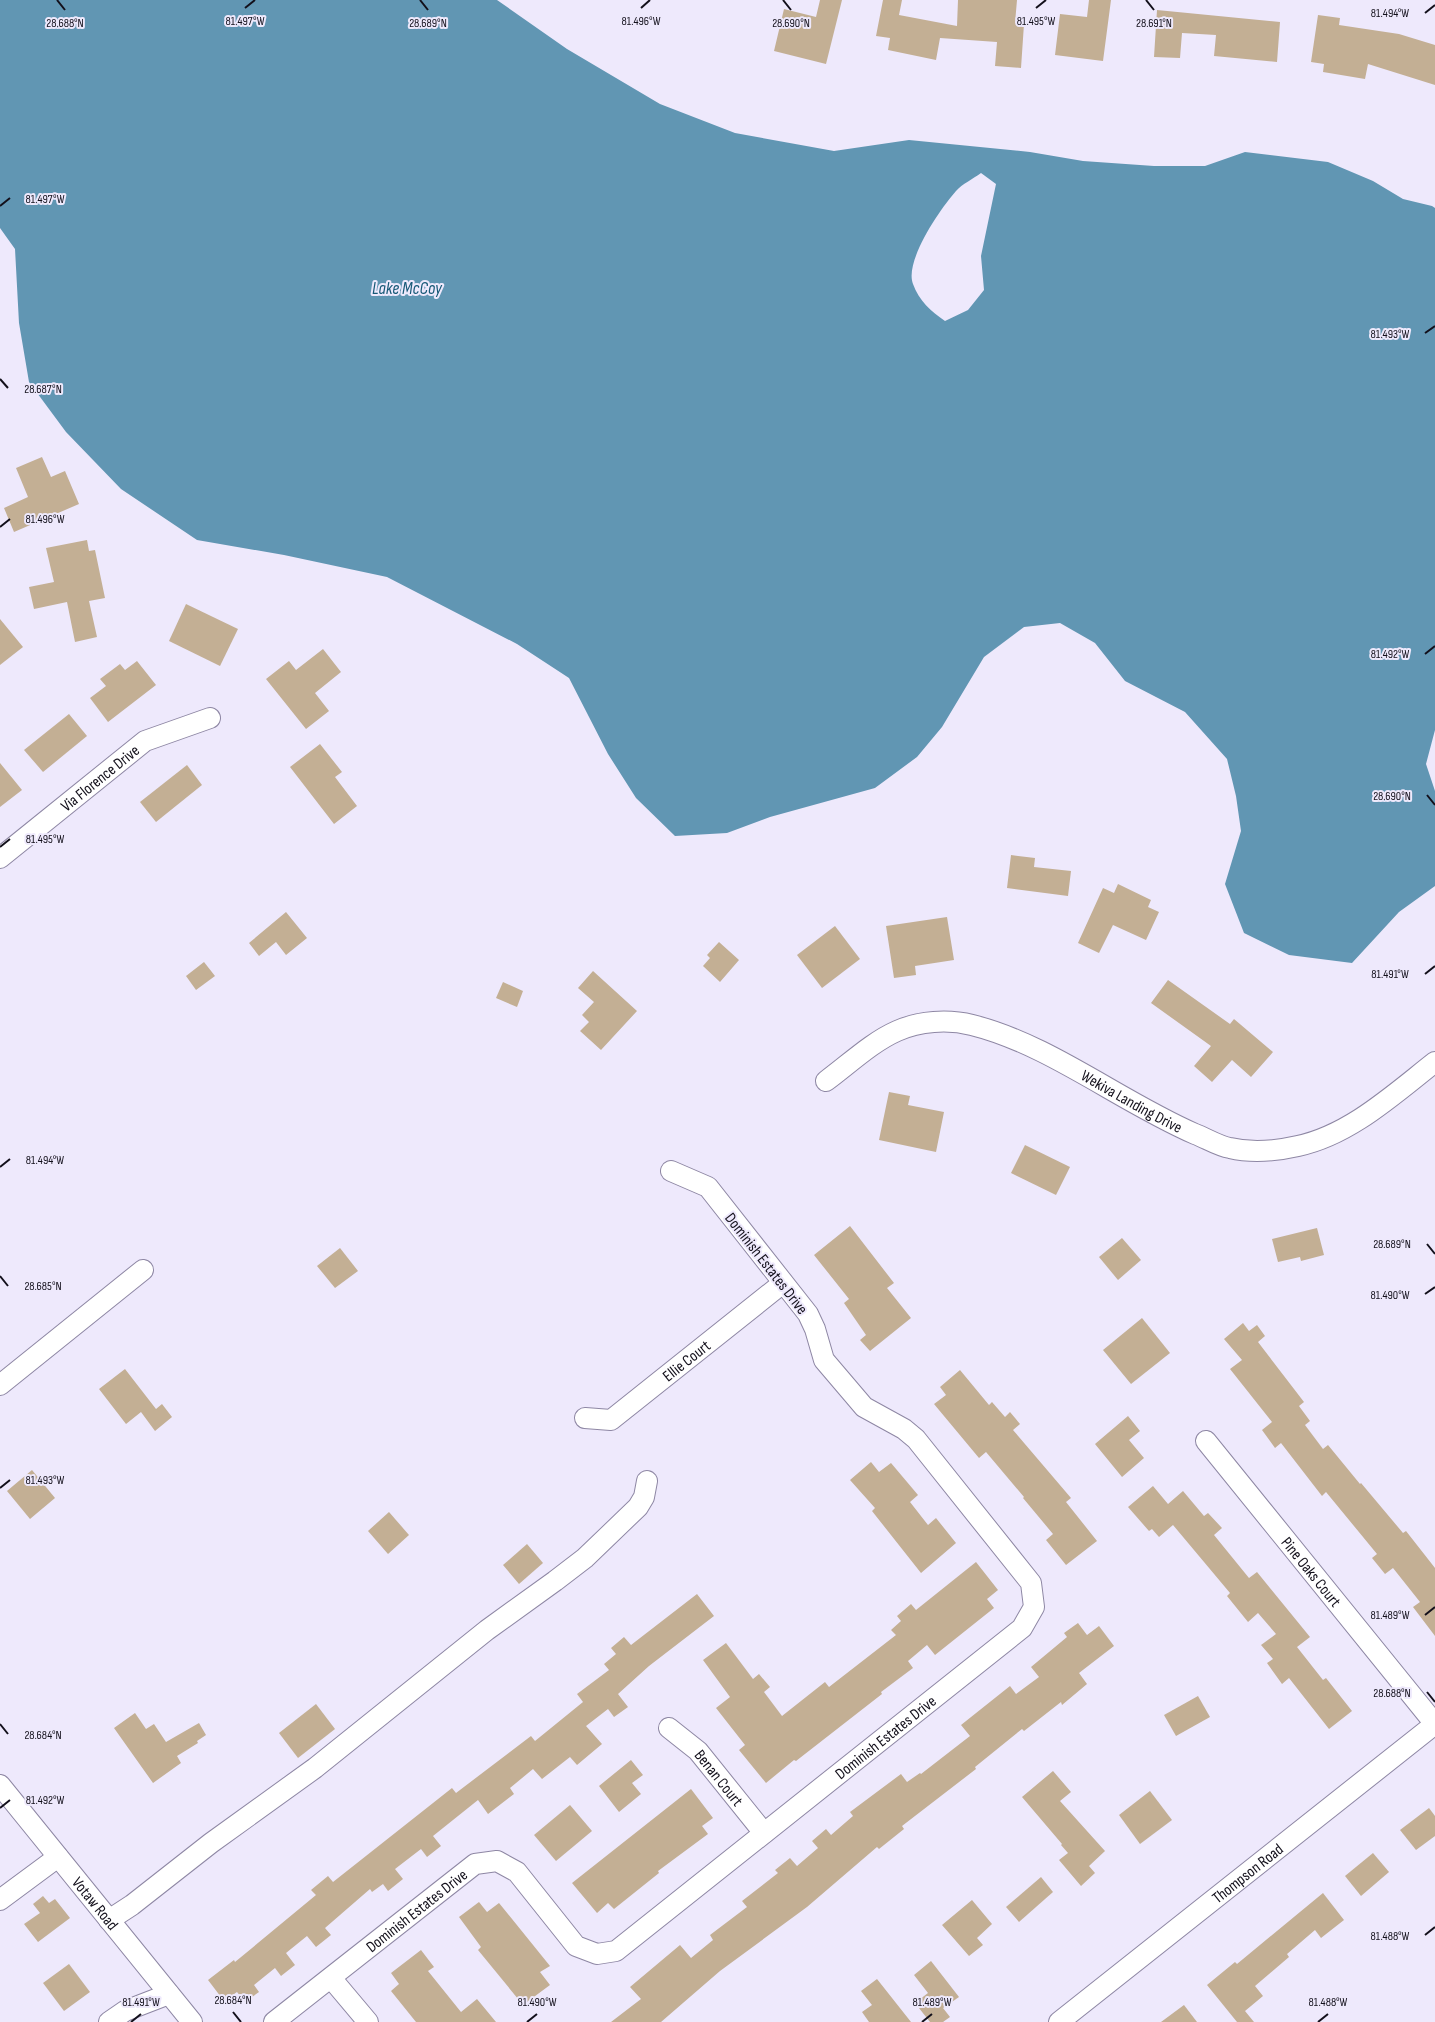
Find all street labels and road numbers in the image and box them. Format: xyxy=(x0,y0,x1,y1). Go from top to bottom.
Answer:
street label: Via Florence Drive xyxy=(57,741,144,816)
street label: Wekiva Landing Drive xyxy=(1077,1067,1185,1138)
street label: Dominish Estates Drive xyxy=(720,1209,811,1318)
street label: Ellie Court xyxy=(659,1337,715,1386)
street label: Pine Oaks Court xyxy=(1277,1534,1344,1611)
street label: Dominish Estates Drive xyxy=(832,1692,940,1784)
street label: Benan Court xyxy=(690,1746,747,1810)
street label: Thompson Road xyxy=(1209,1840,1287,1908)
street label: Dominish Estates Drive xyxy=(363,1866,472,1957)
street label: Votaw Road xyxy=(67,1874,122,1934)

